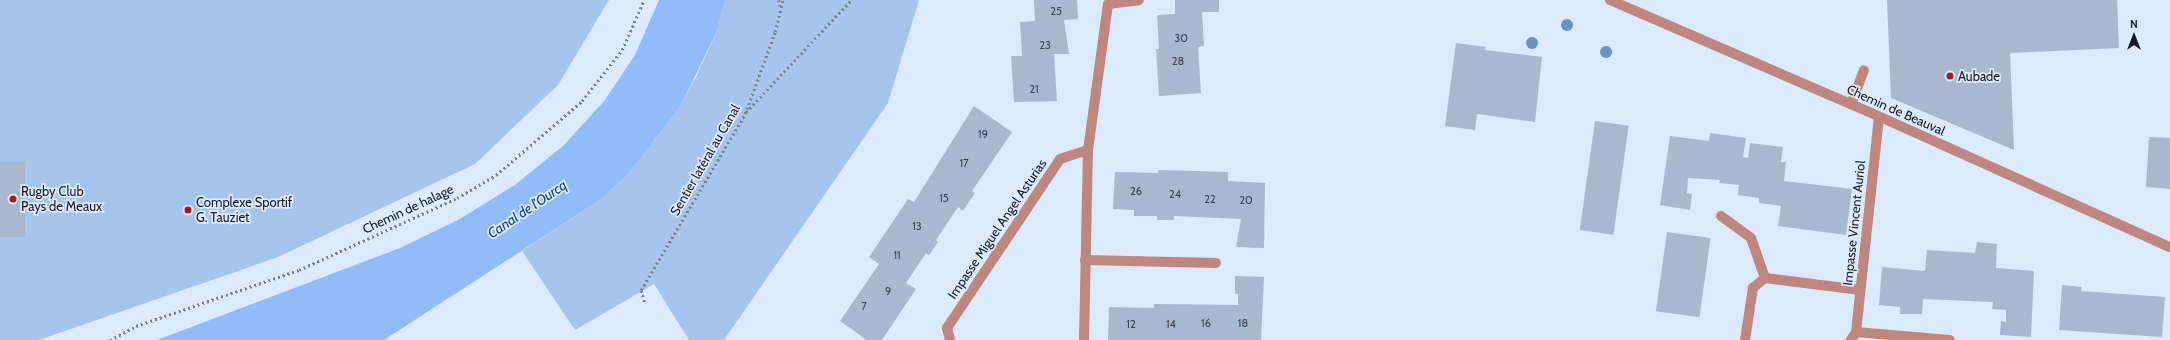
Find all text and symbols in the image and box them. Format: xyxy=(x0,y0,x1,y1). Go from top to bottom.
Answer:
house number: 25 xyxy=(1050,4,1062,18)
north arrow xyxy=(2114,16,2154,56)
text: N xyxy=(2130,17,2138,31)
house number: 30 xyxy=(1174,31,1188,45)
house number: 23 xyxy=(1039,38,1051,52)
house number: 28 xyxy=(1172,54,1184,68)
place label: Aubade xyxy=(1958,68,2000,84)
marker: Aubade xyxy=(1945,71,1955,81)
street label: Chemin de Beauval xyxy=(1844,81,1948,139)
house number: 21 xyxy=(1029,82,1039,96)
street label: Sentier latéral au Canal xyxy=(667,102,743,218)
house number: 19 xyxy=(978,127,988,141)
street label: Impasse Miguel Angel Asturias xyxy=(944,156,1050,302)
house number: 17 xyxy=(959,156,969,170)
street label: Impasse Vincent Auriol xyxy=(1840,160,1868,286)
water label: Canal de l'Ourcq xyxy=(484,176,570,242)
street label: Chemin de halage xyxy=(360,181,456,237)
place label: Rugby Club Pays de Meaux xyxy=(21,184,102,215)
house number: 26 xyxy=(1130,184,1142,198)
house number: 24 xyxy=(1169,187,1181,201)
house number: 15 xyxy=(939,191,949,205)
house number: 22 xyxy=(1204,192,1216,206)
house number: 20 xyxy=(1239,193,1253,207)
marker: Rugby Club Pays de Meaux xyxy=(8,194,18,204)
place label: Complexe Sportif G. Tauziet xyxy=(196,195,292,226)
marker: Complexe Sportif G. Tauziet xyxy=(183,205,193,215)
house number: 13 xyxy=(912,219,922,233)
house number: 11 xyxy=(893,248,901,262)
house number: 9 xyxy=(885,284,891,298)
house number: 7 xyxy=(861,299,867,313)
house number: 16 xyxy=(1201,316,1211,330)
house number: 18 xyxy=(1238,316,1248,330)
house number: 12 xyxy=(1126,317,1136,331)
house number: 14 xyxy=(1166,317,1176,331)

